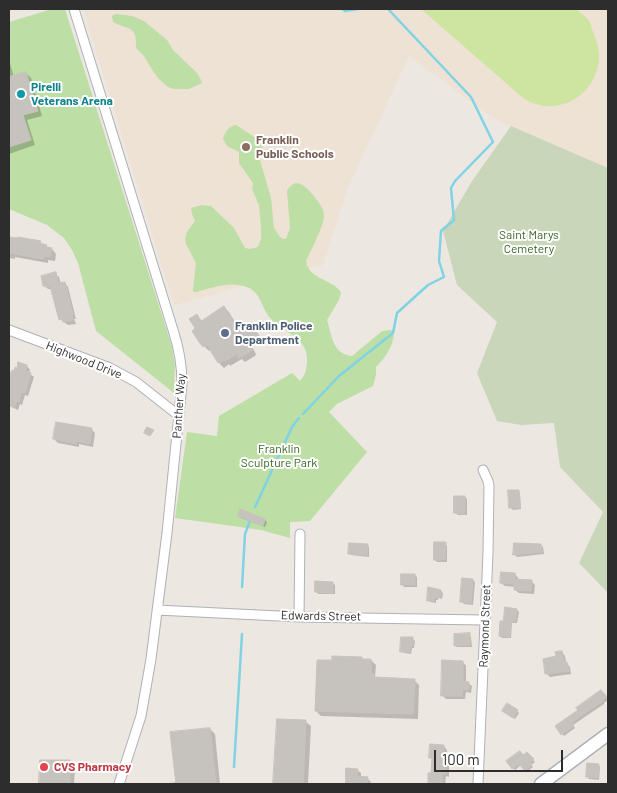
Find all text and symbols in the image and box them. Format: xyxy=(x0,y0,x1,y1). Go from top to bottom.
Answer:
place label: Pirelli Veterans Arena xyxy=(31,80,113,108)
marker: Pirelli Veterans Arena xyxy=(15,88,27,100)
place label: Franklin Public Schools xyxy=(256,133,334,161)
marker: Franklin Public Schools xyxy=(240,141,252,153)
park label: Saint Marys Cemetery xyxy=(499,228,559,256)
place label: Franklin Police Department xyxy=(235,319,313,347)
marker: Franklin Police Department xyxy=(219,327,231,339)
street label: Highwood Drive xyxy=(44,338,124,382)
street label: Panther Way xyxy=(170,373,188,439)
park label: Franklin Sculpture Park xyxy=(241,442,317,470)
street label: Raymond Street xyxy=(476,584,494,668)
street label: Edwards Street xyxy=(281,608,361,624)
scale bar xyxy=(437,740,566,772)
text: 100 m xyxy=(442,750,480,768)
place label: CVS Pharmacy xyxy=(54,760,131,774)
marker: CVS Pharmacy xyxy=(38,761,50,773)

